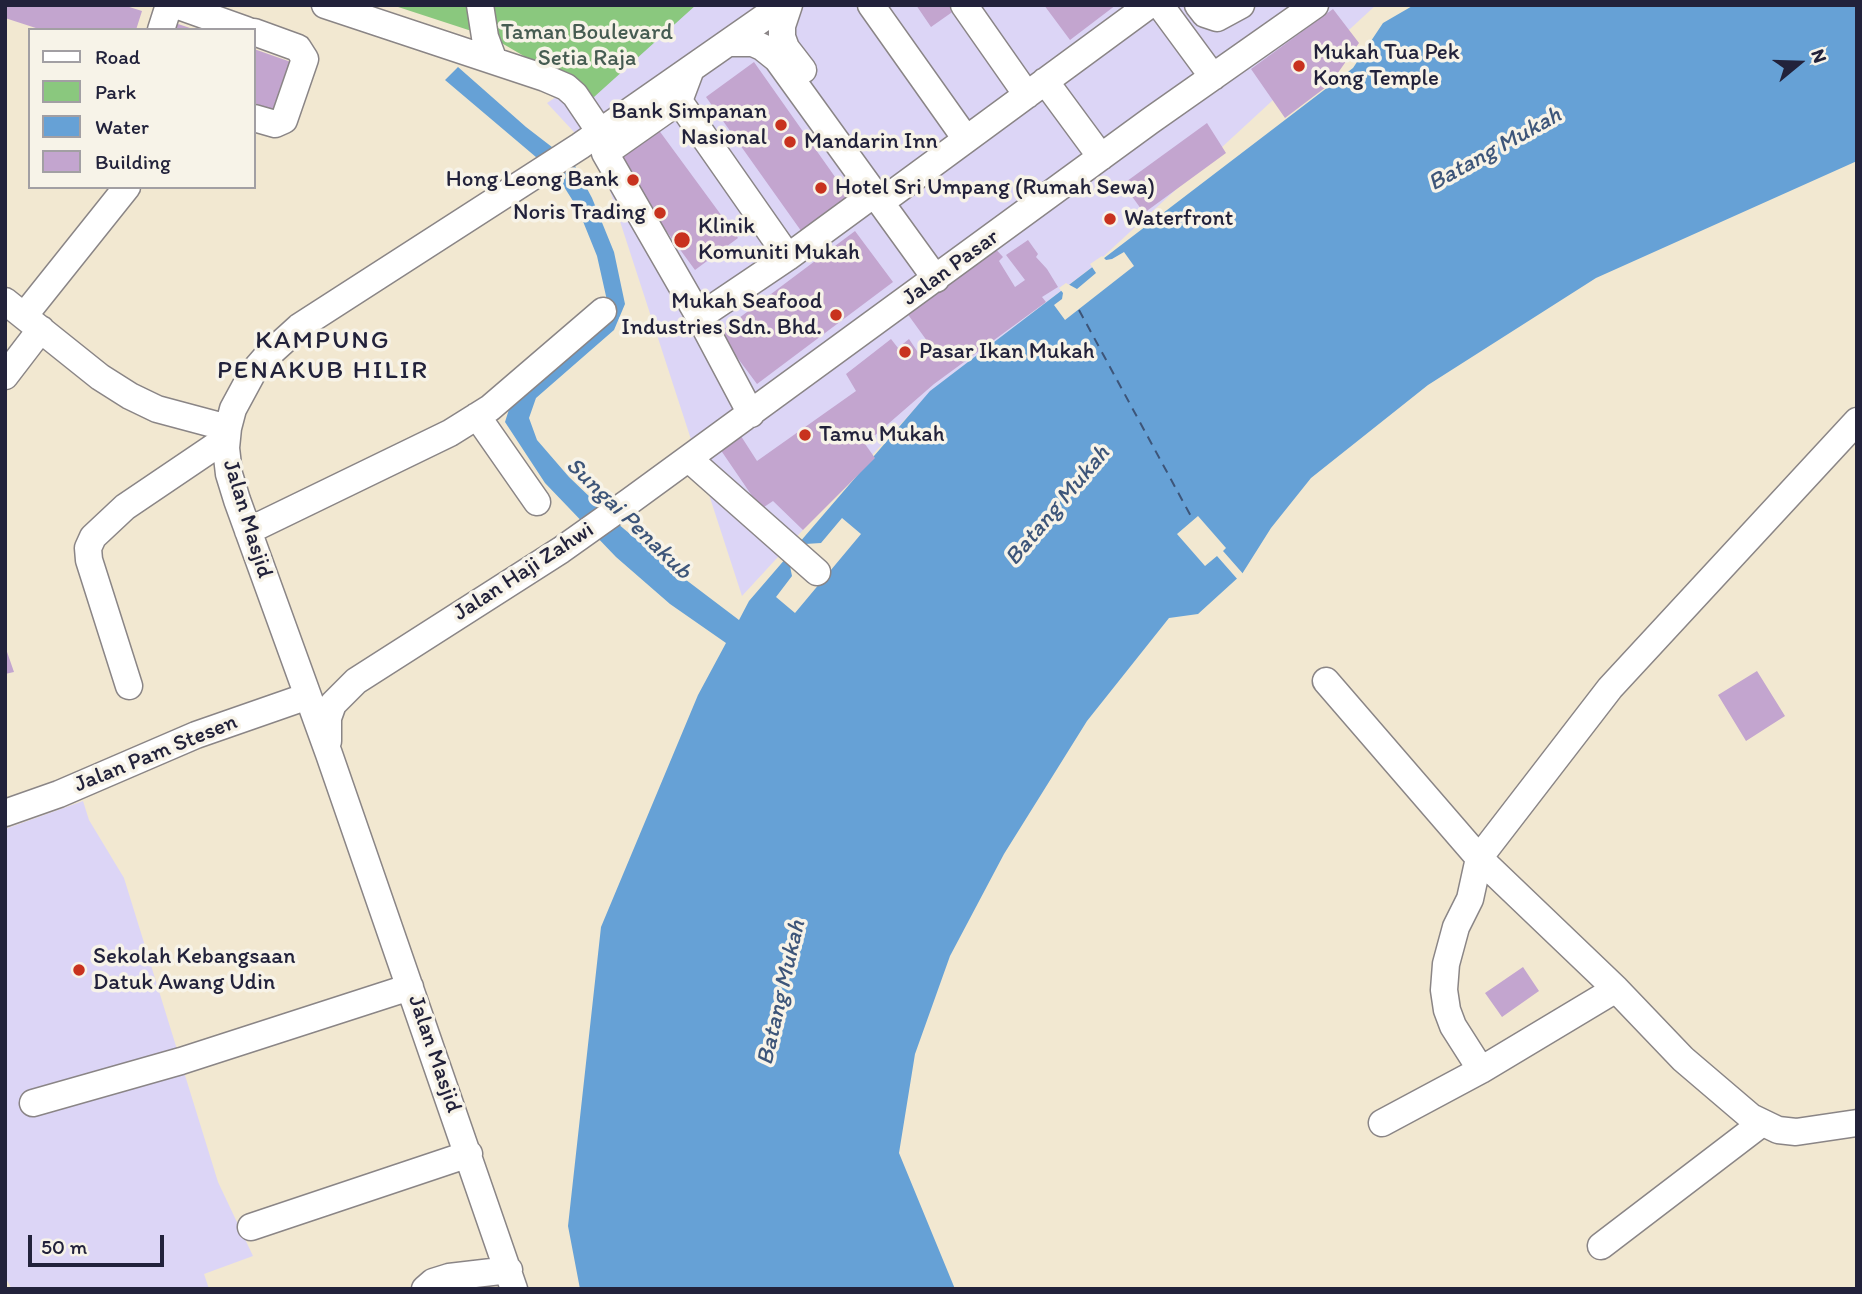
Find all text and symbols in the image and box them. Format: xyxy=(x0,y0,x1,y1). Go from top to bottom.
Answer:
park label: Taman Boulevard Setia Raja xyxy=(501,19,673,73)
legend xyxy=(28,28,256,189)
north arrow xyxy=(1764,28,1834,98)
place label: Mukah Tua Pek Kong Temple xyxy=(1313,39,1460,93)
text: Road xyxy=(95,44,140,69)
text: N xyxy=(1806,46,1832,66)
marker: Mukah Tua Pek Kong Temple xyxy=(1291,58,1307,74)
text: Park xyxy=(95,79,136,104)
place label: Bank Simpanan Nasional xyxy=(611,98,767,152)
water label: Batang Mukah xyxy=(1423,102,1567,198)
text: Water xyxy=(95,114,149,139)
marker: Bank Simpanan Nasional xyxy=(773,117,789,133)
place label: Mandarin Inn xyxy=(804,128,938,156)
marker: Mandarin Inn xyxy=(782,134,798,150)
text: Building xyxy=(95,149,171,174)
place label: Hong Leong Bank xyxy=(446,166,619,194)
marker: Hong Leong Bank xyxy=(625,172,641,188)
place label: Hotel Sri Umpang (Rumah Sewa) xyxy=(835,174,1155,202)
marker: Hotel Sri Umpang (Rumah Sewa) xyxy=(813,180,829,196)
place label: Noris Trading xyxy=(513,199,646,227)
marker: Noris Trading xyxy=(652,205,668,221)
place label: Waterfront xyxy=(1124,205,1233,233)
marker: Waterfront xyxy=(1102,211,1118,227)
place label: Klinik Komuniti Mukah xyxy=(698,213,860,267)
street label: Jalan Pasar xyxy=(897,224,1005,312)
marker: Klinik Komuniti Mukah xyxy=(672,230,692,250)
place label: Mukah Seafood Industries Sdn. Bhd. xyxy=(621,288,822,342)
marker: Mukah Seafood Industries Sdn. Bhd. xyxy=(828,307,844,323)
district label: KAMPUNG PENAKUB HILIR xyxy=(220,325,426,386)
place label: Pasar Ikan Mukah xyxy=(919,338,1094,366)
marker: Pasar Ikan Mukah xyxy=(897,344,913,360)
place label: Tamu Mukah xyxy=(819,421,944,449)
marker: Tamu Mukah xyxy=(797,427,813,443)
water label: Batang Mukah xyxy=(999,440,1117,572)
water label: Sungai Penakub xyxy=(559,452,697,586)
street label: Jalan Masjid xyxy=(216,456,278,582)
street label: Jalan Haji Zahwi xyxy=(449,516,599,628)
street label: Jalan Pam Stesen xyxy=(70,709,242,799)
water label: Batang Mukah xyxy=(751,918,813,1068)
place label: Sekolah Kebangsaan Datuk Awang Udin xyxy=(93,943,296,997)
marker: Sekolah Kebangsaan Datuk Awang Udin xyxy=(71,962,87,978)
street label: Jalan Masjid xyxy=(401,992,467,1116)
scale bar xyxy=(32,1220,168,1264)
text: 50 m xyxy=(41,1234,87,1259)

